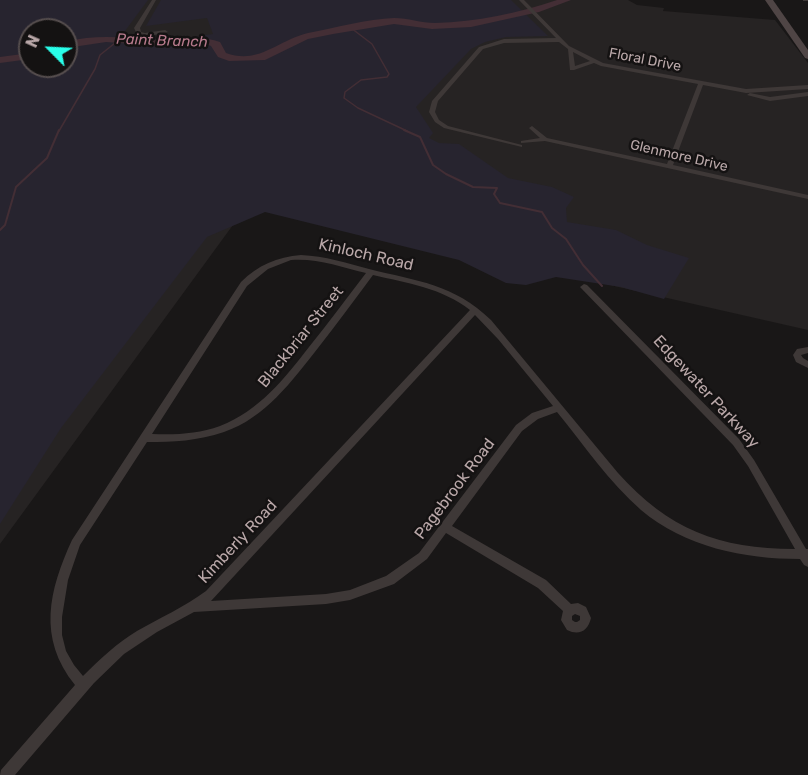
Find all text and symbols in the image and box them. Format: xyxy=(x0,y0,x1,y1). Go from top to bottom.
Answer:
north arrow xyxy=(18,18,78,78)
water label: Paint Branch xyxy=(116,30,208,52)
text: N xyxy=(22,32,44,50)
street label: Floral Drive xyxy=(608,45,682,75)
street label: Glenmore Drive xyxy=(628,137,730,175)
street label: Kinloch Road xyxy=(317,235,415,275)
street label: Blackbriar Street xyxy=(254,282,348,392)
street label: Edgewater Parkway xyxy=(649,332,763,452)
street label: Pagebrook Road xyxy=(411,435,499,543)
street label: Kimberly Road xyxy=(195,496,281,588)

